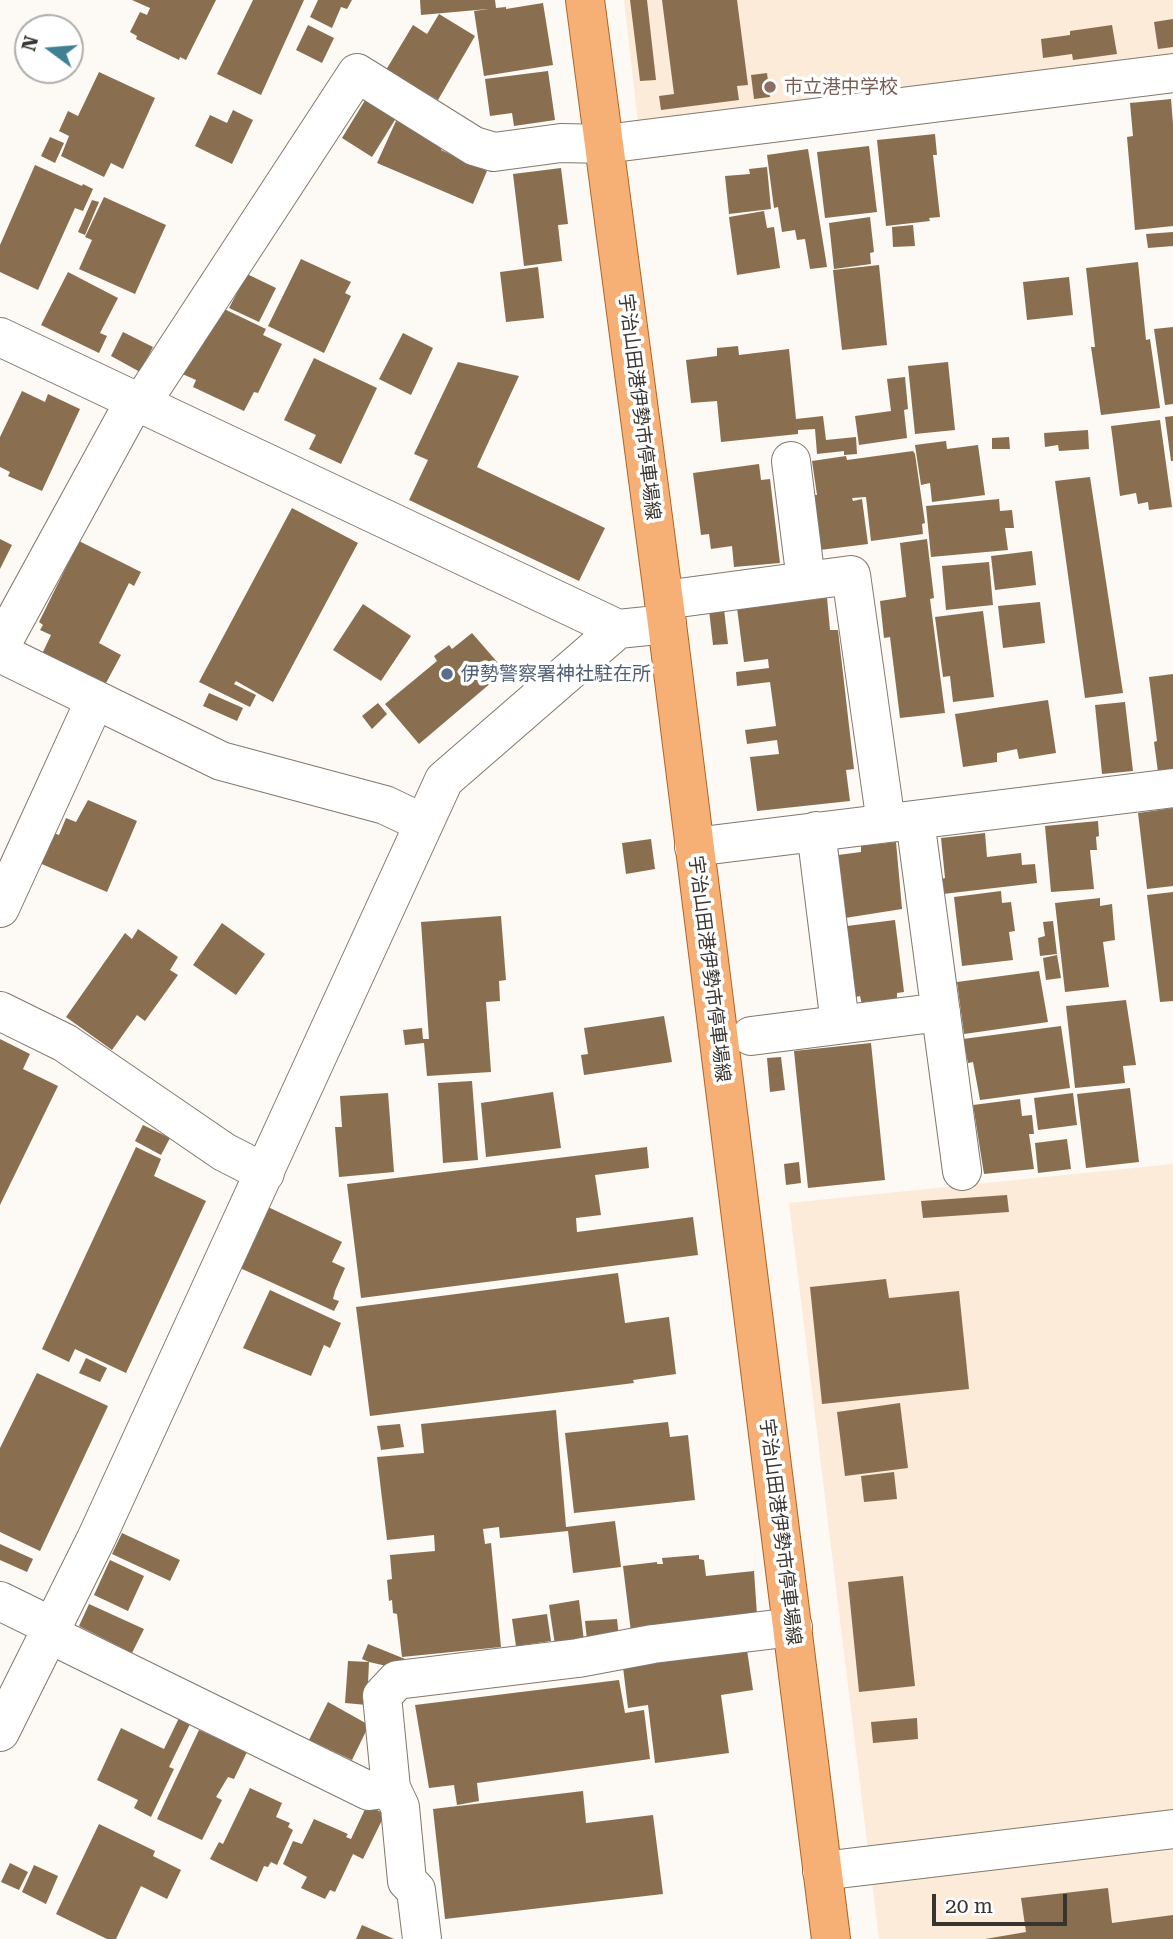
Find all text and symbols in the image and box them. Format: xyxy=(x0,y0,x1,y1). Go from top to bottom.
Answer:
north arrow xyxy=(14,14,84,84)
text: N xyxy=(17,33,43,54)
place label: 市立港中学校 xyxy=(784,76,898,98)
marker: 市立港中学校 xyxy=(762,79,778,95)
street label: 宇治山田港伊勢市停車場線 xyxy=(614,292,664,522)
place label: 伊勢警察署神社駐在所 xyxy=(461,663,651,685)
marker: 伊勢警察署神社駐在所 xyxy=(439,666,455,682)
street label: 宇治山田港伊勢市停車場線 xyxy=(684,854,734,1084)
street label: 宇治山田港伊勢市停車場線 xyxy=(755,1417,805,1647)
scale bar xyxy=(935,1880,1070,1924)
text: 20 m xyxy=(945,1894,993,1918)

